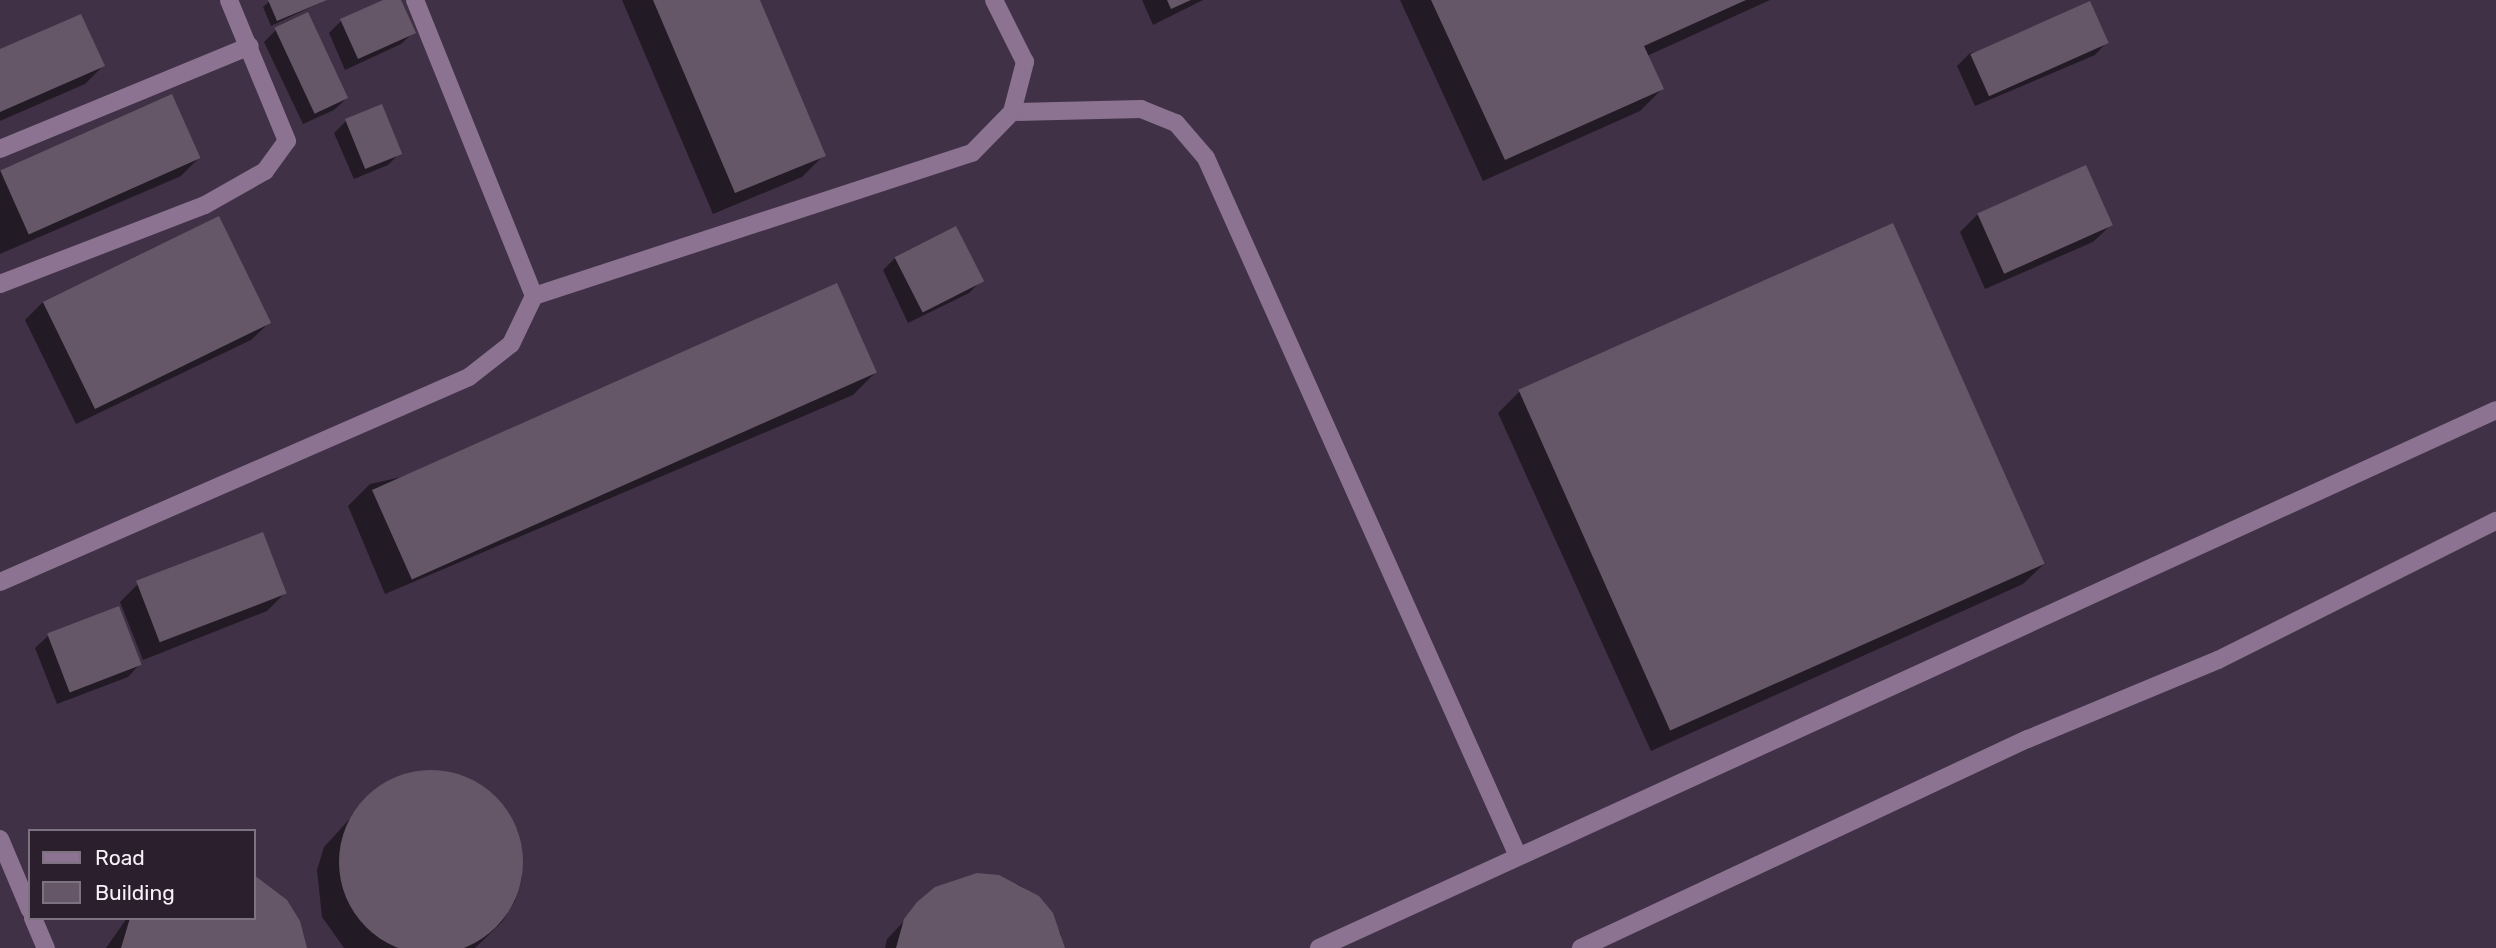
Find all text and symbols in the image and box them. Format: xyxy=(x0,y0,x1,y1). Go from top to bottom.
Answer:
legend xyxy=(28,829,256,920)
text: Road xyxy=(95,845,145,870)
text: Building xyxy=(95,880,175,905)

